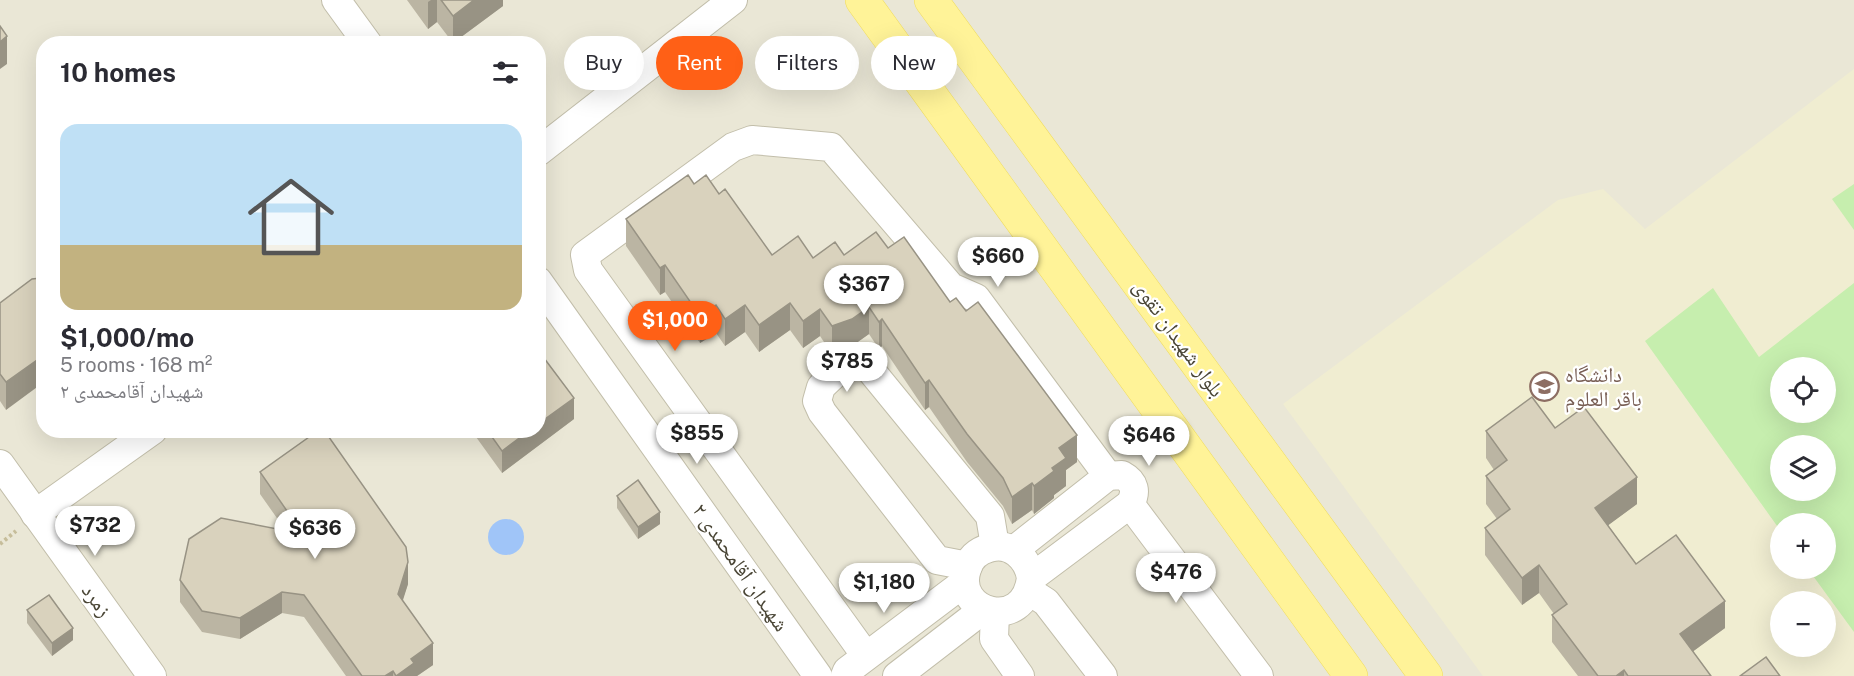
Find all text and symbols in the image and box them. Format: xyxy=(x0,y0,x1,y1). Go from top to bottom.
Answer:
chip: Buy xyxy=(564,36,644,90)
chip: Rent xyxy=(656,36,743,90)
chip: Filters xyxy=(755,36,859,90)
chip: New xyxy=(871,36,957,90)
icon: filters xyxy=(489,56,522,89)
text: 10 homes xyxy=(60,57,176,88)
icon: home xyxy=(237,163,345,271)
pin: $660 xyxy=(962,237,1034,288)
text: $660 xyxy=(972,244,1024,268)
pin: $367 xyxy=(828,265,900,316)
text: $367 xyxy=(838,272,890,296)
street label: بلوار شهیدان تقوی xyxy=(1128,274,1230,402)
pin: $1,000 xyxy=(626,301,724,352)
text: $1,000 xyxy=(642,308,708,332)
text: $1,000/mo xyxy=(60,322,194,353)
pin: $785 xyxy=(811,342,883,393)
text: $785 xyxy=(821,349,873,373)
text: 5 rooms · 168 m² xyxy=(60,353,212,377)
map controls xyxy=(1770,357,1836,657)
button: locate xyxy=(1770,357,1836,423)
place label: دانشگاه باقر العلوم xyxy=(1565,362,1642,413)
school or university icon: دانشگاه باقر العلوم xyxy=(1528,370,1560,402)
text: شهیدان آقامحمدی ۲ xyxy=(60,379,203,403)
pin: $855 xyxy=(661,414,733,465)
pin: $646 xyxy=(1113,416,1185,467)
text: $855 xyxy=(670,421,724,445)
text: $646 xyxy=(1122,423,1176,447)
button: layers xyxy=(1770,435,1836,501)
street label: شهیدان آقامحمدی ۲ xyxy=(688,498,794,636)
pin: $732 xyxy=(59,506,131,557)
pin: $636 xyxy=(279,509,351,560)
text: $732 xyxy=(69,513,121,537)
button: + xyxy=(1770,513,1836,579)
text: $636 xyxy=(288,516,342,540)
pin: $476 xyxy=(1140,553,1212,604)
text: $476 xyxy=(1150,560,1202,584)
pin: $1,180 xyxy=(835,563,933,614)
text: $1,180 xyxy=(853,570,915,594)
street label: زمرد xyxy=(77,579,117,621)
button: − xyxy=(1770,591,1836,657)

